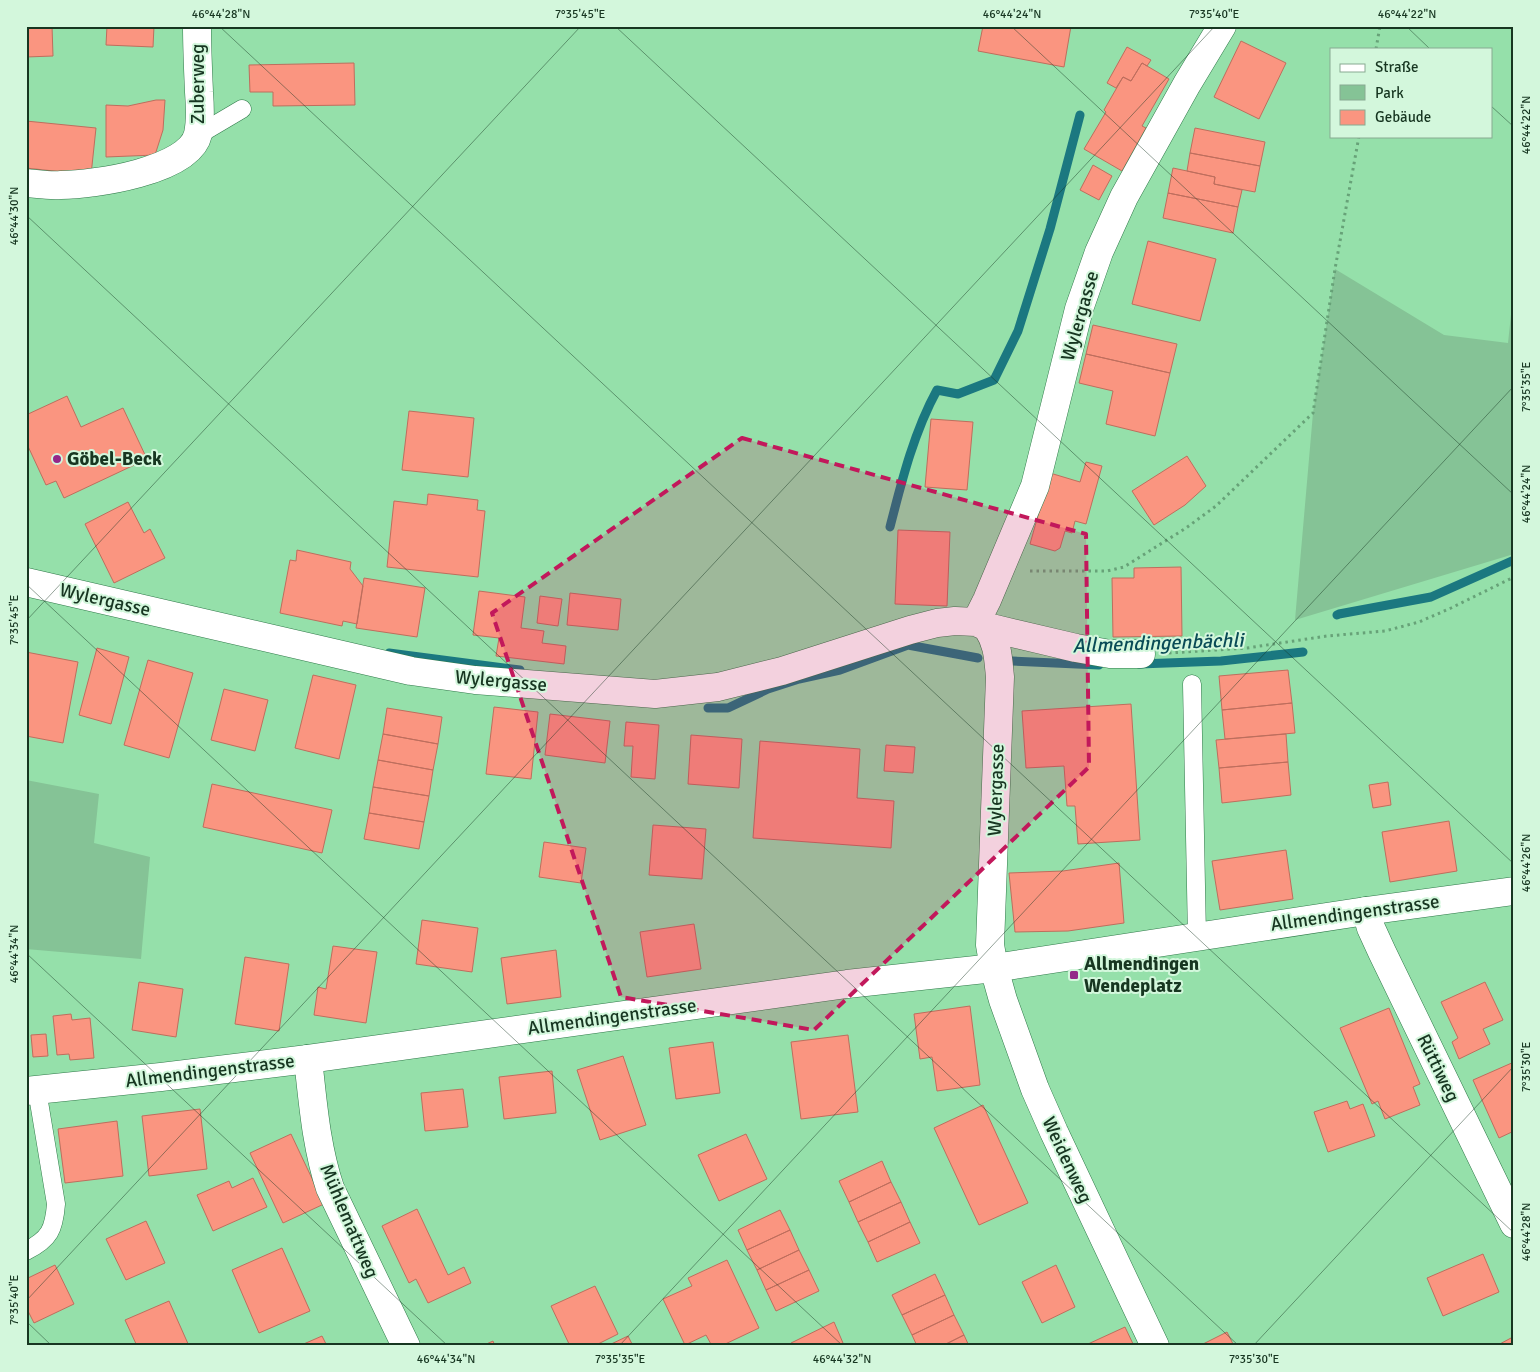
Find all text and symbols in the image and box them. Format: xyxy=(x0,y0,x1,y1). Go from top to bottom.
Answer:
text: 46°44'28"N xyxy=(192,7,250,22)
text: 7°35'45"E xyxy=(555,7,606,22)
text: 46°44'24"N xyxy=(983,7,1041,22)
text: 7°35'40"E xyxy=(1189,7,1240,22)
text: 46°44'22"N xyxy=(1378,7,1436,22)
street label: Zuberweg xyxy=(186,44,210,124)
legend xyxy=(1330,48,1492,138)
text: Straße xyxy=(1375,58,1419,76)
text: Park xyxy=(1375,84,1404,102)
text: 46°44'22"N xyxy=(1519,96,1534,154)
text: Gebäude xyxy=(1375,108,1431,126)
text: 46°44'30"N xyxy=(7,187,22,245)
street label: Wylergasse xyxy=(1056,268,1104,364)
text: 7°35'35"E xyxy=(1519,361,1534,412)
place label: Göbel-Beck xyxy=(67,447,162,471)
marker: Göbel-Beck xyxy=(51,453,63,465)
text: 46°44'24"N xyxy=(1519,465,1534,523)
street label: Wylergasse xyxy=(57,578,153,622)
text: 7°35'45"E xyxy=(7,594,22,645)
water label: Allmendingenbächli xyxy=(1072,627,1245,658)
street label: Wylergasse xyxy=(454,665,548,697)
street label: Wylergasse xyxy=(982,743,1010,837)
text: 46°44'26"N xyxy=(1519,834,1534,892)
street label: Allmendingenstrasse xyxy=(1269,889,1441,937)
text: 46°44'34"N xyxy=(7,925,22,983)
place label: Allmendingen Wendeplatz xyxy=(1084,952,1199,998)
marker: Allmendingen Wendeplatz xyxy=(1068,969,1080,981)
street label: Allmendingenstrasse xyxy=(526,993,698,1041)
street label: Rüttiweg xyxy=(1411,1030,1465,1106)
text: 7°35'30"E xyxy=(1519,1041,1534,1092)
street label: Allmendingenstrasse xyxy=(124,1049,296,1093)
street label: Weidenweg xyxy=(1037,1113,1097,1207)
street label: Mühlemattweg xyxy=(314,1160,384,1282)
text: 46°44'28"N xyxy=(1519,1203,1534,1261)
text: 7°35'40"E xyxy=(7,1274,22,1325)
text: 46°44'34"N xyxy=(417,1352,475,1367)
text: 7°35'35"E xyxy=(595,1352,646,1367)
text: 46°44'32"N xyxy=(813,1352,871,1367)
text: 7°35'30"E xyxy=(1229,1352,1280,1367)

